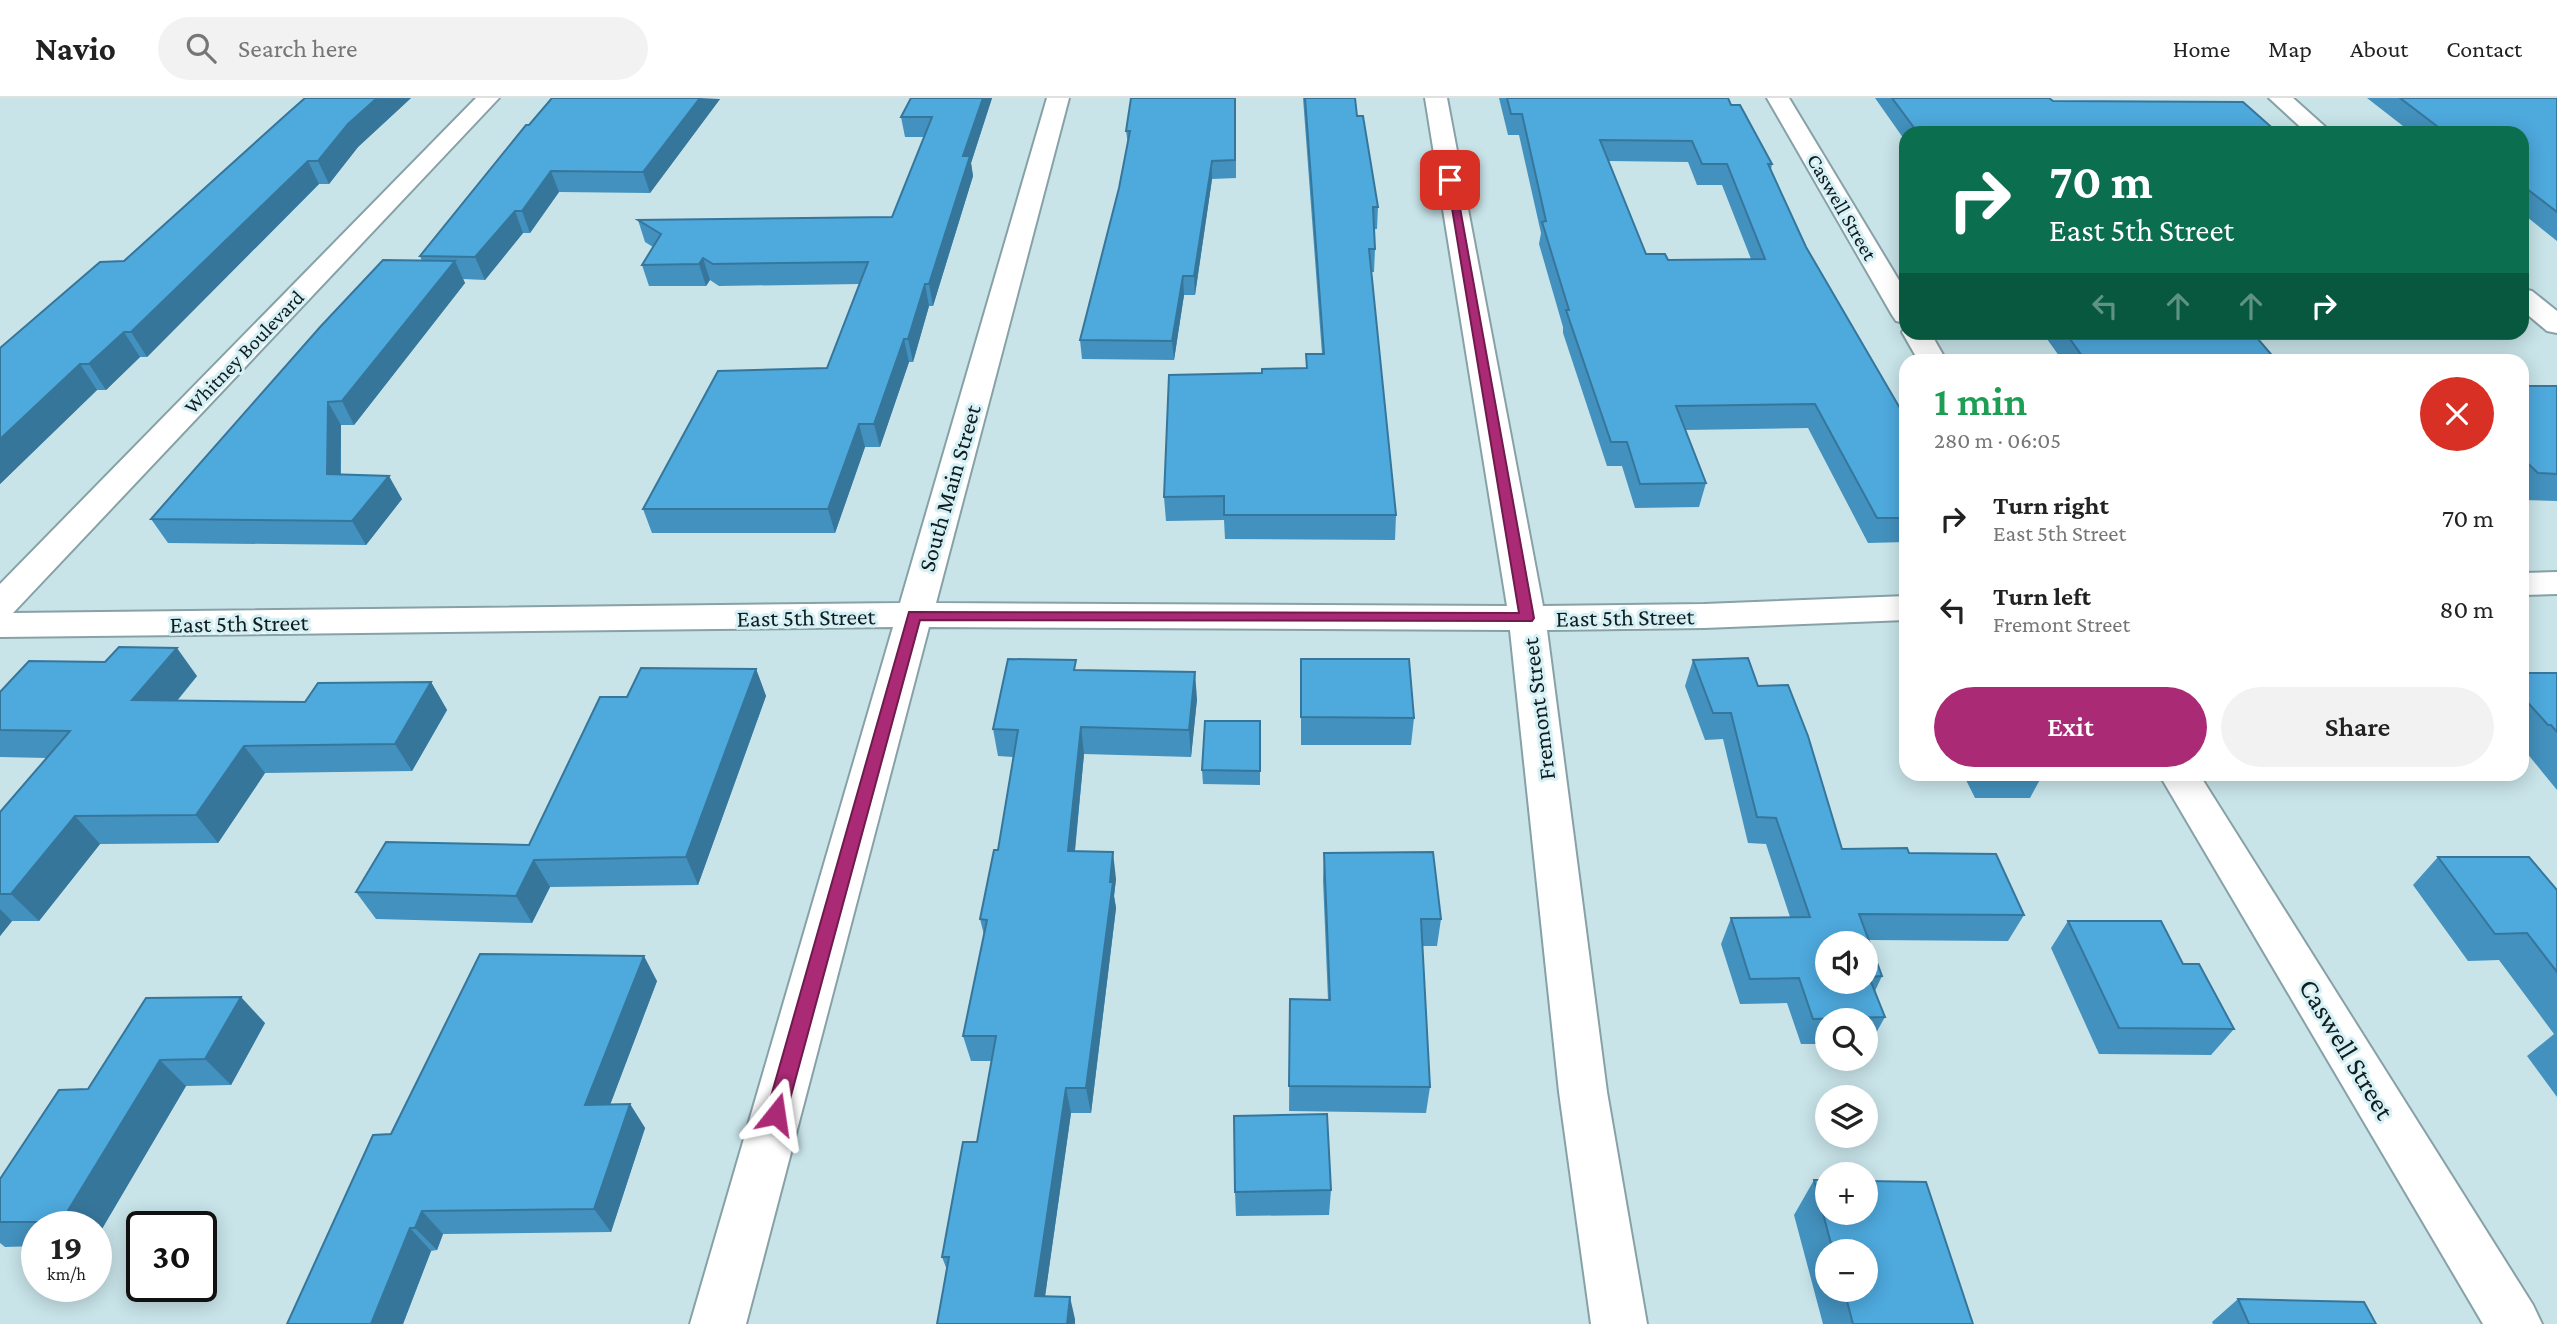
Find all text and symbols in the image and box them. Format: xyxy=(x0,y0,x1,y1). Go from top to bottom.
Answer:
search box xyxy=(158,17,648,80)
icon: search xyxy=(182,29,220,67)
text: Navio xyxy=(35,30,116,67)
text: Search here xyxy=(238,34,357,63)
text: Home xyxy=(2173,35,2230,62)
text: Map xyxy=(2268,35,2312,62)
text: About xyxy=(2350,35,2408,62)
text: Contact xyxy=(2446,35,2522,62)
pin xyxy=(1420,150,1480,210)
street label: Caswell Street xyxy=(1802,150,1883,265)
icon: right xyxy=(1934,154,2025,245)
text: 70 m xyxy=(2049,154,2153,209)
icon: arrive xyxy=(1431,161,1469,199)
text: East 5th Street xyxy=(2049,212,2234,248)
street label: Whitney Boulevard xyxy=(179,285,309,419)
icon: left xyxy=(2086,287,2124,325)
icon: ahead xyxy=(2159,287,2197,325)
icon: ahead xyxy=(2232,287,2270,325)
icon: right xyxy=(2305,287,2343,325)
text: 1 min xyxy=(1934,377,2027,424)
button: close xyxy=(2420,377,2494,451)
street label: South Main Street xyxy=(912,401,986,574)
text: 280 m · 06:05 xyxy=(1934,427,2061,453)
text: Turn right xyxy=(1993,491,2109,520)
icon: right xyxy=(1934,500,1972,538)
text: 70 m xyxy=(2442,504,2494,533)
text: East 5th Street xyxy=(1993,520,2126,546)
text: Turn left xyxy=(1993,582,2091,611)
icon: left xyxy=(1934,591,1972,629)
text: 80 m xyxy=(2440,595,2494,624)
street label: East 5th Street xyxy=(736,602,877,632)
street label: East 5th Street xyxy=(1555,602,1696,632)
street label: East 5th Street xyxy=(169,608,310,638)
text: Fremont Street xyxy=(1993,611,2130,637)
street label: Fremont Street xyxy=(1516,635,1560,782)
button: Exit xyxy=(1934,687,2207,767)
button: Share xyxy=(2221,687,2494,767)
map controls xyxy=(1815,931,1878,1302)
button: sound xyxy=(1815,931,1878,994)
street label: Caswell Street xyxy=(2293,973,2401,1125)
button: search xyxy=(1815,1008,1878,1071)
position arrow xyxy=(739,1077,813,1151)
button: layers xyxy=(1815,1085,1878,1148)
button: + xyxy=(1815,1162,1878,1225)
speed limit sign: 30 xyxy=(126,1211,217,1302)
text: 19 xyxy=(50,1228,83,1267)
button: − xyxy=(1815,1239,1878,1302)
text: km/h xyxy=(47,1264,86,1284)

